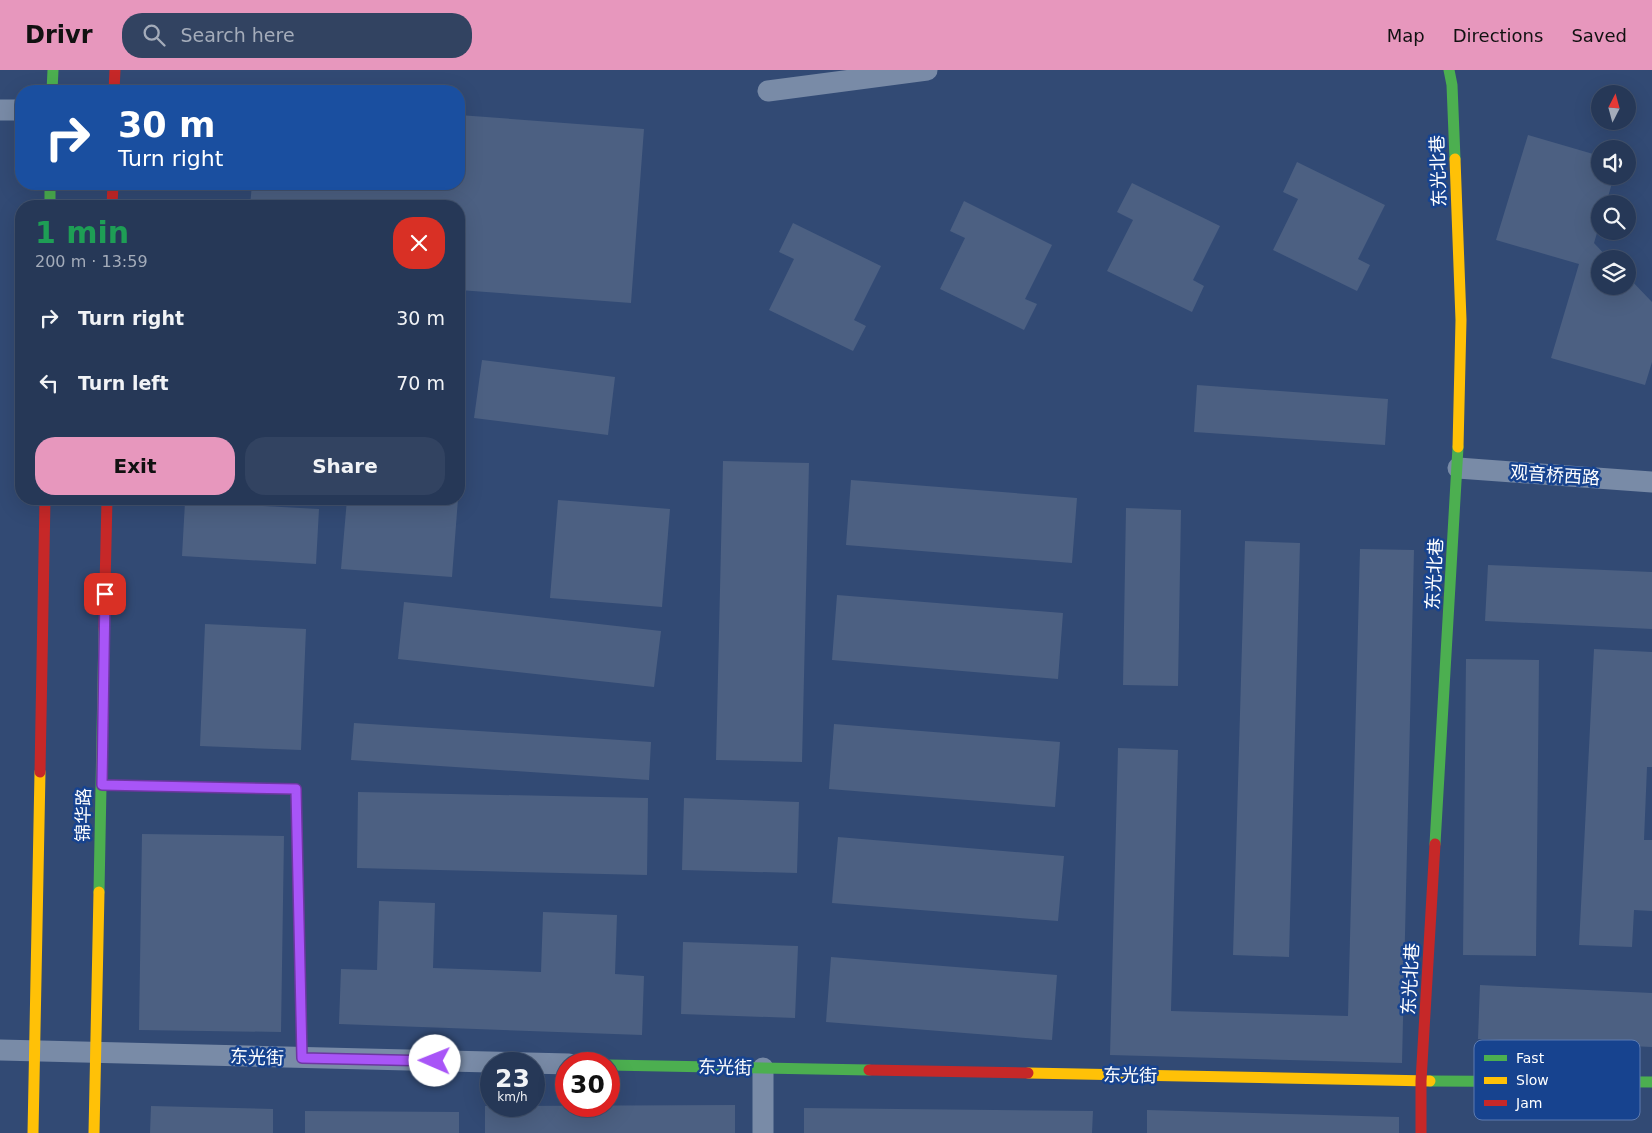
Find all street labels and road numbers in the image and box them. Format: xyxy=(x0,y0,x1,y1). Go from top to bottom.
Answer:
street label: 东光北巷 xyxy=(1426,135,1450,207)
street label: 观音桥西路 xyxy=(1509,461,1601,489)
street label: 东光北巷 xyxy=(1422,537,1446,611)
street label: 锦华路 xyxy=(72,788,94,842)
street label: 东光北巷 xyxy=(1398,942,1422,1016)
street label: 东光街 xyxy=(230,1046,284,1068)
street label: 东光街 xyxy=(698,1056,752,1078)
street label: 东光街 xyxy=(1103,1064,1157,1086)

